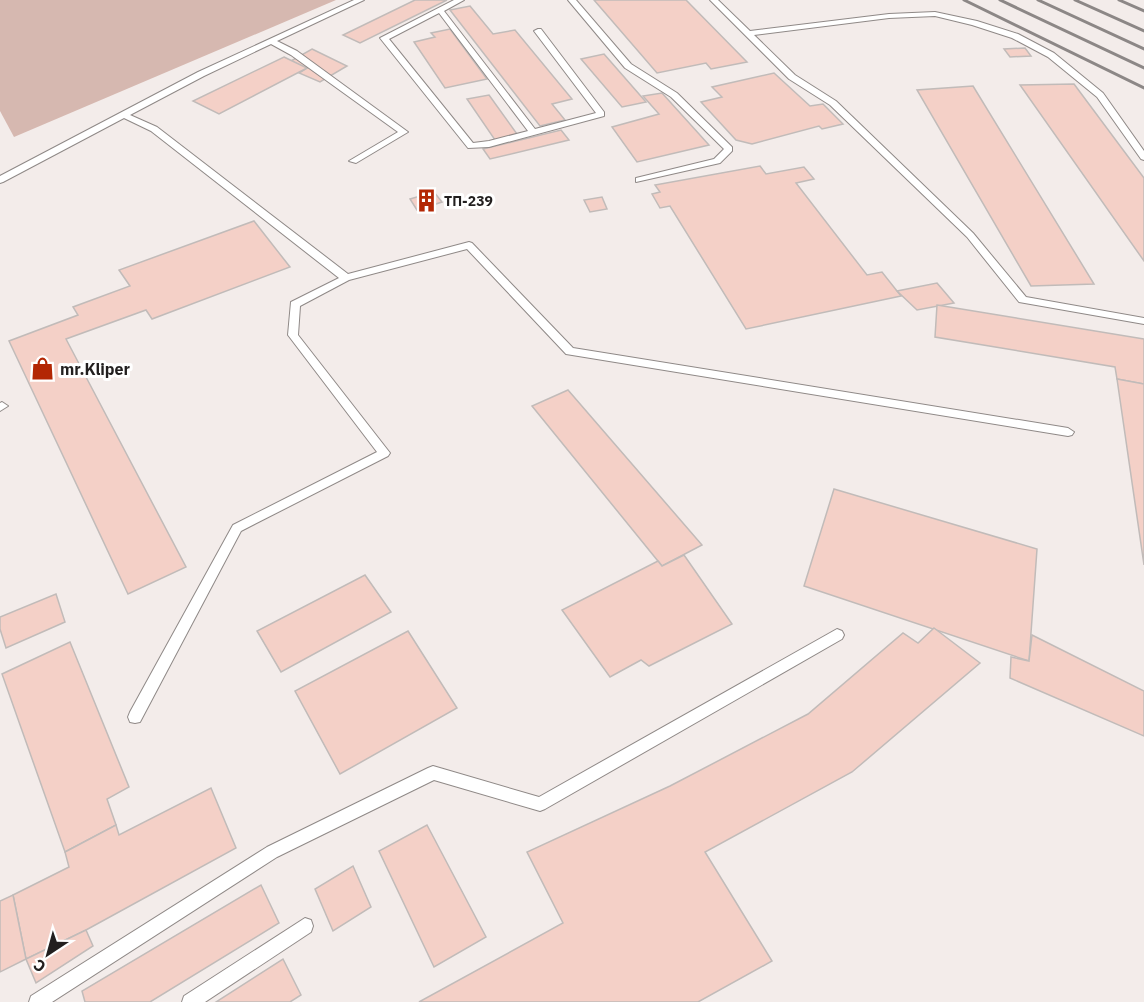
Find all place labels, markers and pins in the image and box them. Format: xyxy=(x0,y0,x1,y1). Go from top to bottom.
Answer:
building icon: ТП-239 xyxy=(413,188,439,214)
place label: ТП-239 xyxy=(444,192,493,210)
shop icon: mr.Kliper xyxy=(29,356,55,382)
place label: mr.Kliper xyxy=(60,359,131,379)

